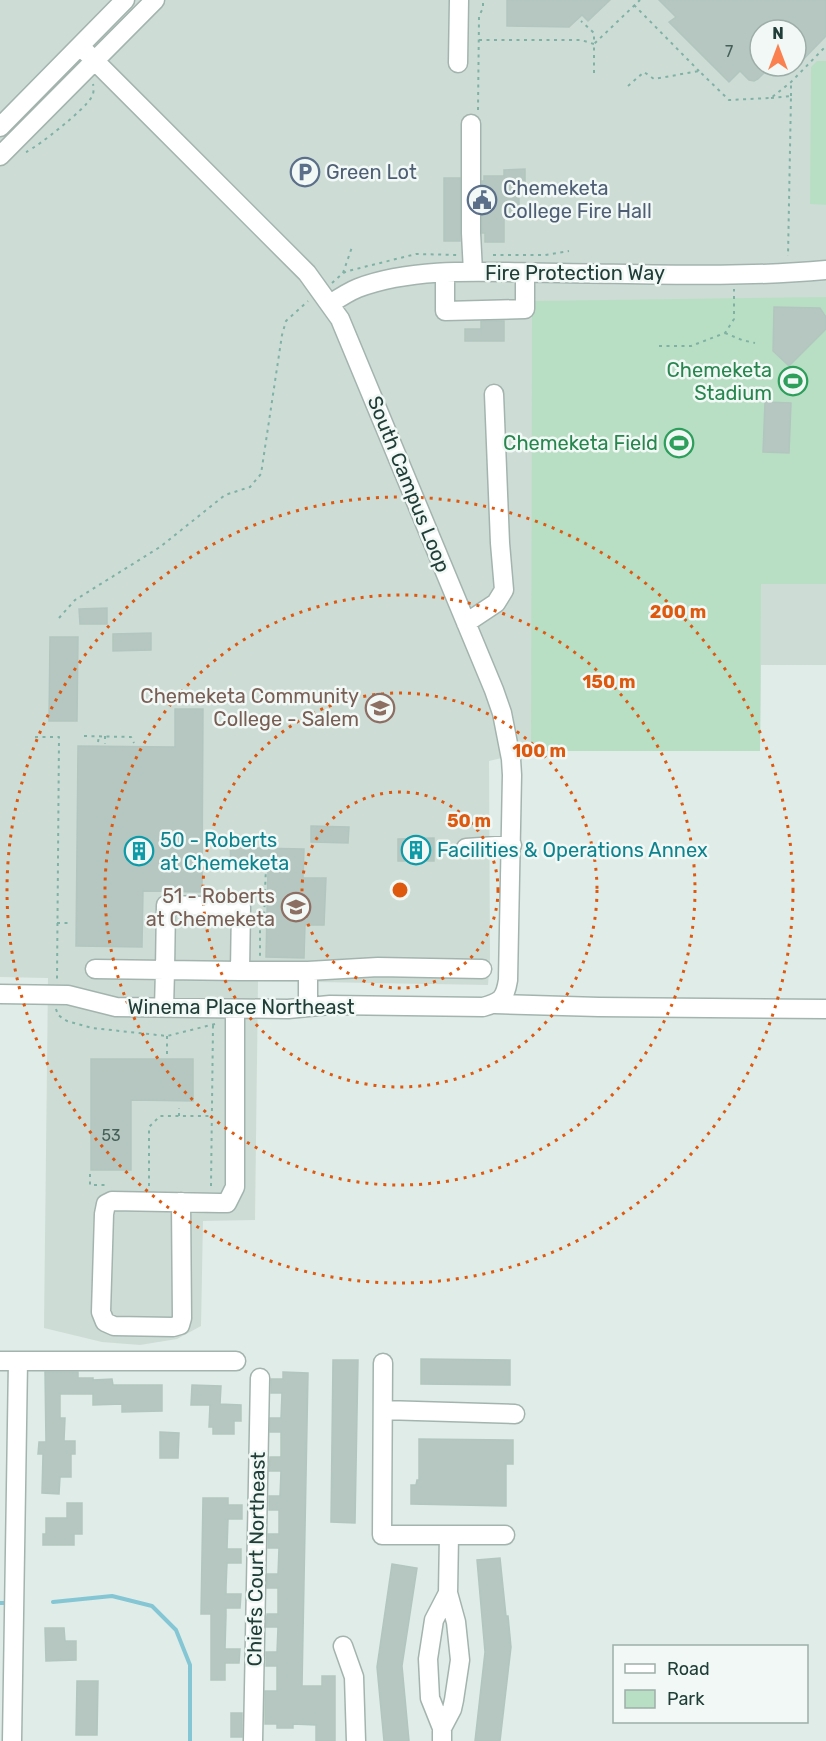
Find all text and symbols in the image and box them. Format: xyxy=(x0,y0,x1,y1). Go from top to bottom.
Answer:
north arrow xyxy=(748,18,808,78)
text: N xyxy=(772,24,784,43)
house number: 7 xyxy=(725,42,733,61)
parking icon: Green Lot xyxy=(289,156,321,188)
place label: Green Lot xyxy=(326,160,417,184)
place label: Chemeketa College Fire Hall xyxy=(503,176,652,223)
public building icon: Chemeketa College Fire Hall xyxy=(466,184,498,216)
street label: Fire Protection Way xyxy=(485,261,665,285)
place label: Chemeketa Stadium xyxy=(666,358,772,405)
sports icon: Chemeketa Stadium xyxy=(777,365,809,397)
street label: South Campus Loop xyxy=(363,392,455,576)
sports icon: Chemeketa Field xyxy=(663,427,695,459)
place label: Chemeketa Field xyxy=(503,431,658,455)
text: 200 m xyxy=(650,601,706,623)
text: 150 m xyxy=(582,671,636,693)
place label: Chemeketa Community College - Salem xyxy=(140,684,359,731)
school or university icon: Chemeketa Community College - Salem xyxy=(364,692,396,724)
text: 100 m xyxy=(512,740,566,762)
text: 50 m xyxy=(447,810,491,832)
place label: 50 - Roberts at Chemeketa xyxy=(160,828,289,875)
building icon: Facilities & Operations Annex xyxy=(400,834,432,866)
building icon: 50 - Roberts at Chemeketa xyxy=(123,835,155,867)
place label: Facilities & Operations Annex xyxy=(437,838,708,862)
centre of rings xyxy=(390,880,410,900)
place label: 51 - Roberts at Chemeketa xyxy=(146,884,275,931)
school or university icon: 51 - Roberts at Chemeketa xyxy=(280,891,312,923)
street label: Winema Place Northeast xyxy=(127,995,355,1019)
house number: 53 xyxy=(101,1126,121,1145)
street label: Chiefs Court Northeast xyxy=(242,1451,270,1667)
legend xyxy=(613,1645,808,1723)
text: Road xyxy=(667,1658,710,1680)
text: Park xyxy=(667,1688,705,1710)

